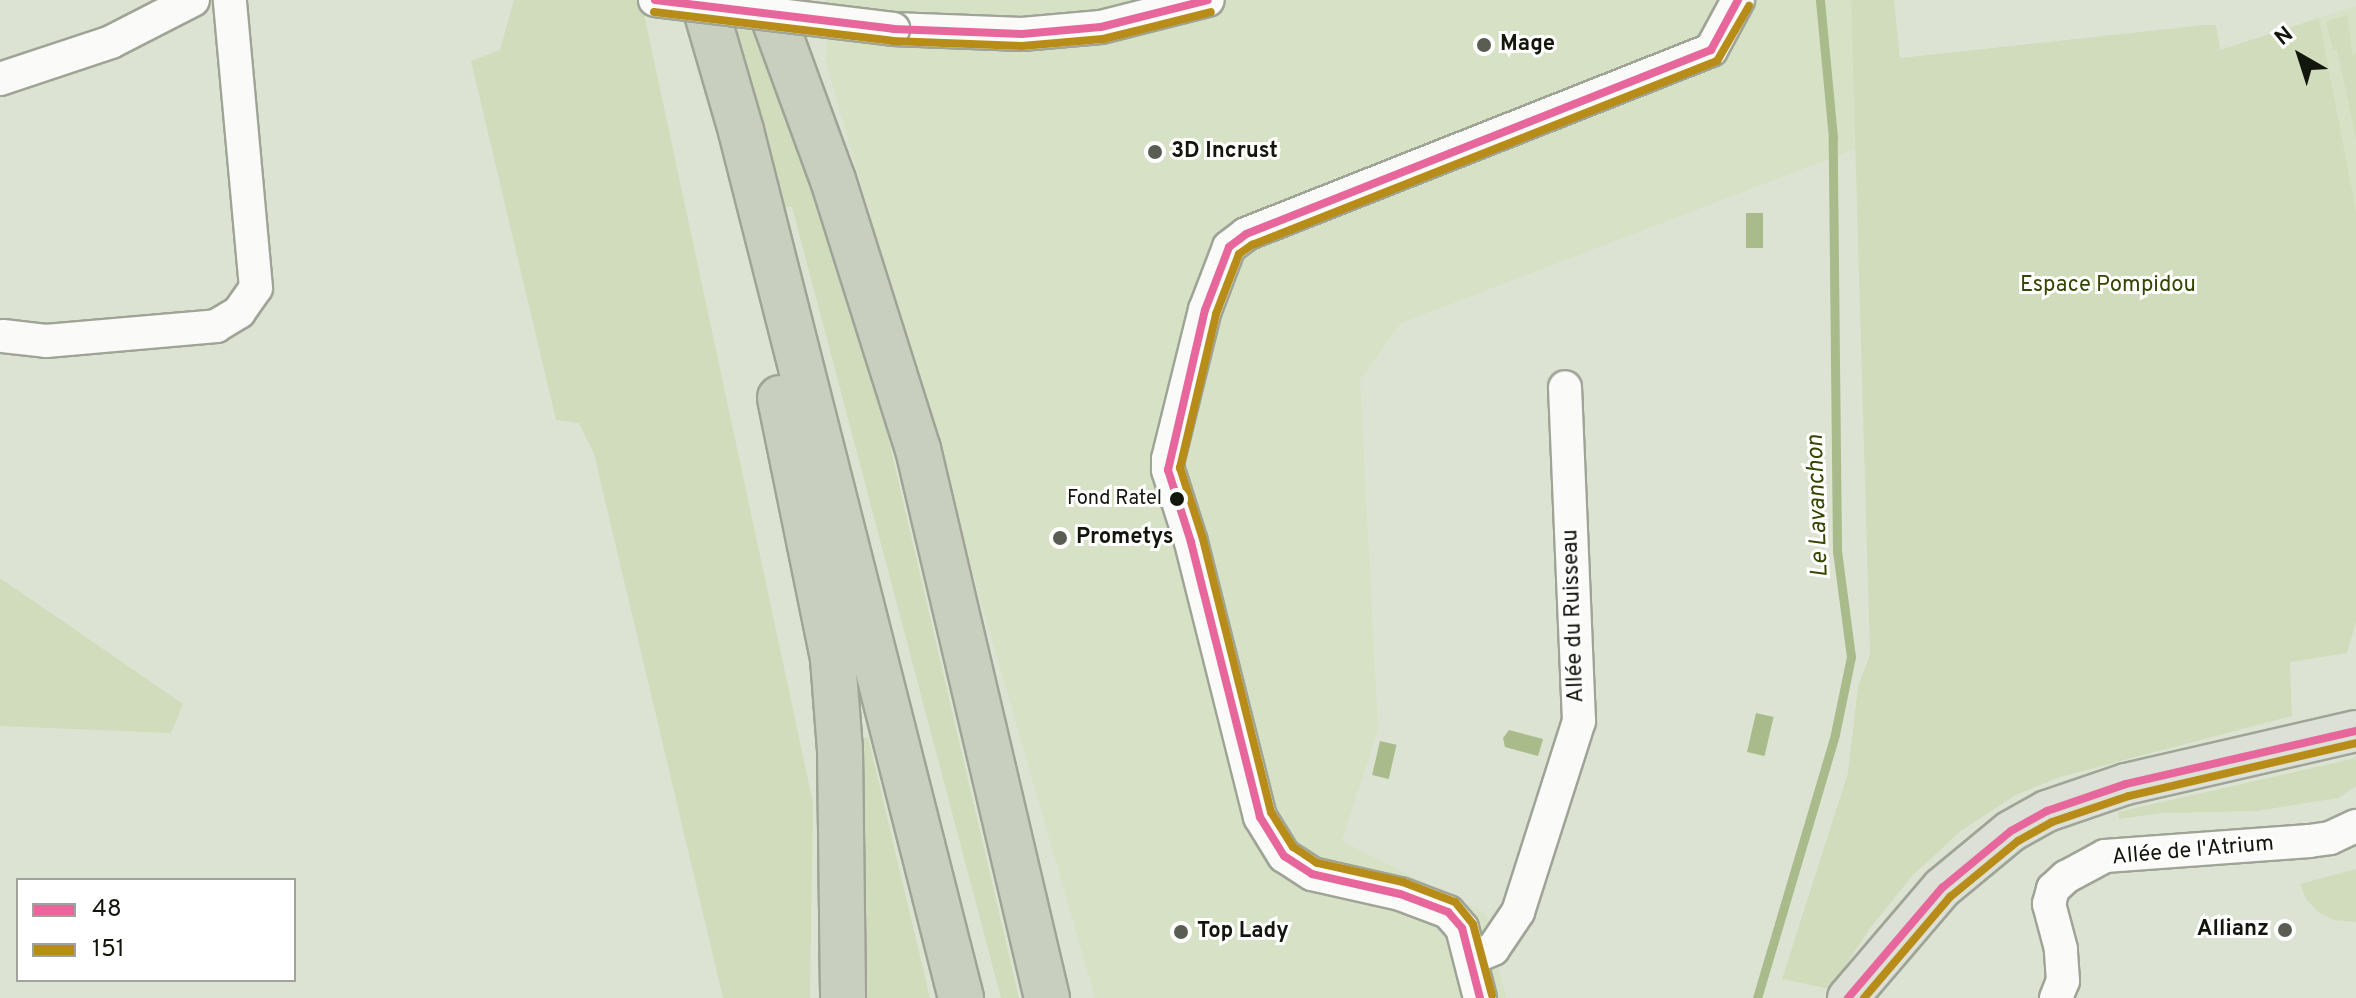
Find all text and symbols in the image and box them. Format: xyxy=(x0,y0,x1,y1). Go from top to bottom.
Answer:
north arrow xyxy=(2260,16,2340,96)
text: N xyxy=(2270,22,2299,52)
place label: Mage xyxy=(1500,32,1555,58)
marker: Mage xyxy=(1475,36,1493,54)
place label: 3D Incrust xyxy=(1171,139,1278,165)
marker: 3D Incrust xyxy=(1146,143,1164,161)
park label: Espace Pompidou xyxy=(2020,273,2196,299)
water label: Le Lavanchon xyxy=(1802,434,1836,578)
place label: Fond Ratel xyxy=(1067,487,1162,511)
marker: Fond Ratel xyxy=(1169,491,1185,507)
place label: Prometys xyxy=(1076,525,1174,551)
marker: Prometys xyxy=(1051,529,1069,547)
street label: Allée du Ruisseau xyxy=(1558,529,1590,703)
street label: Allée de l'Atrium xyxy=(2111,831,2275,871)
legend xyxy=(16,878,296,982)
text: 48 xyxy=(92,895,122,925)
place label: Allianz xyxy=(2197,917,2269,943)
place label: Top Lady xyxy=(1197,919,1289,945)
marker: Allianz xyxy=(2276,921,2294,939)
marker: Top Lady xyxy=(1172,923,1190,941)
text: 151 xyxy=(92,935,125,965)

